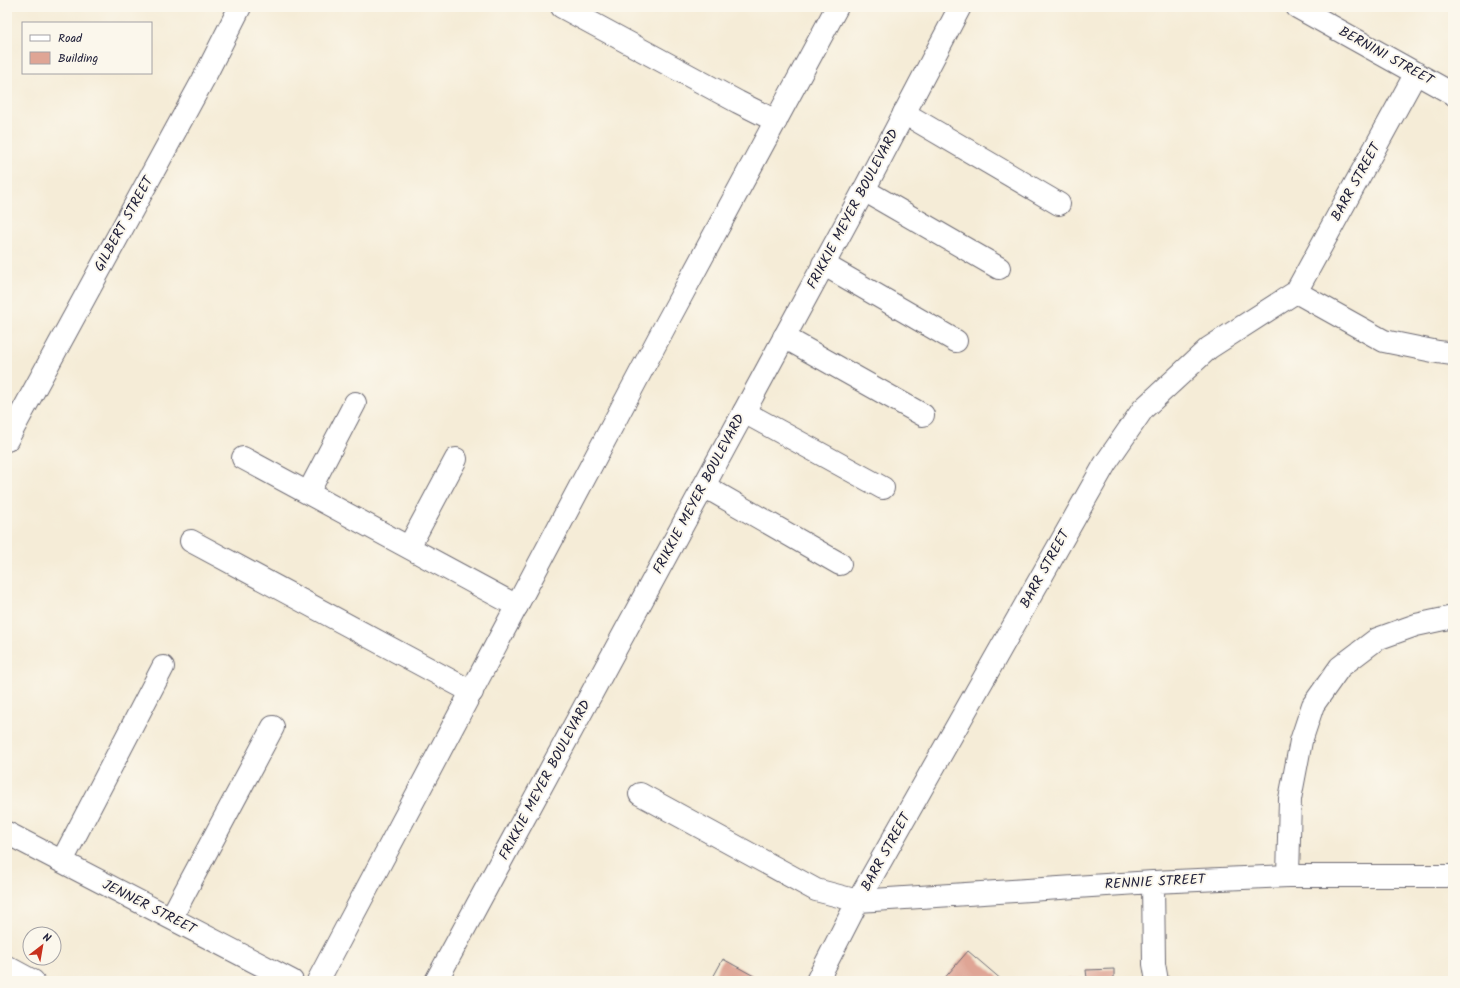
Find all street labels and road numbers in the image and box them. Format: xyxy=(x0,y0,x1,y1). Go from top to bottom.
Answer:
street label: BERNINI STREET xyxy=(1335,21,1439,92)
street label: FRIKKIE MEYER BOULEVARD xyxy=(801,125,905,293)
street label: BARR STREET xyxy=(1325,138,1387,225)
street label: GILBERT STREET xyxy=(89,171,160,276)
street label: FRIKKIE MEYER BOULEVARD xyxy=(647,410,751,578)
street label: BARR STREET xyxy=(1014,525,1076,612)
street label: FRIKKIE MEYER BOULEVARD xyxy=(493,696,597,864)
street label: BARR STREET xyxy=(855,808,917,895)
street label: RENNIE STREET xyxy=(1104,868,1207,896)
street label: JENNER STREET xyxy=(98,874,201,941)

